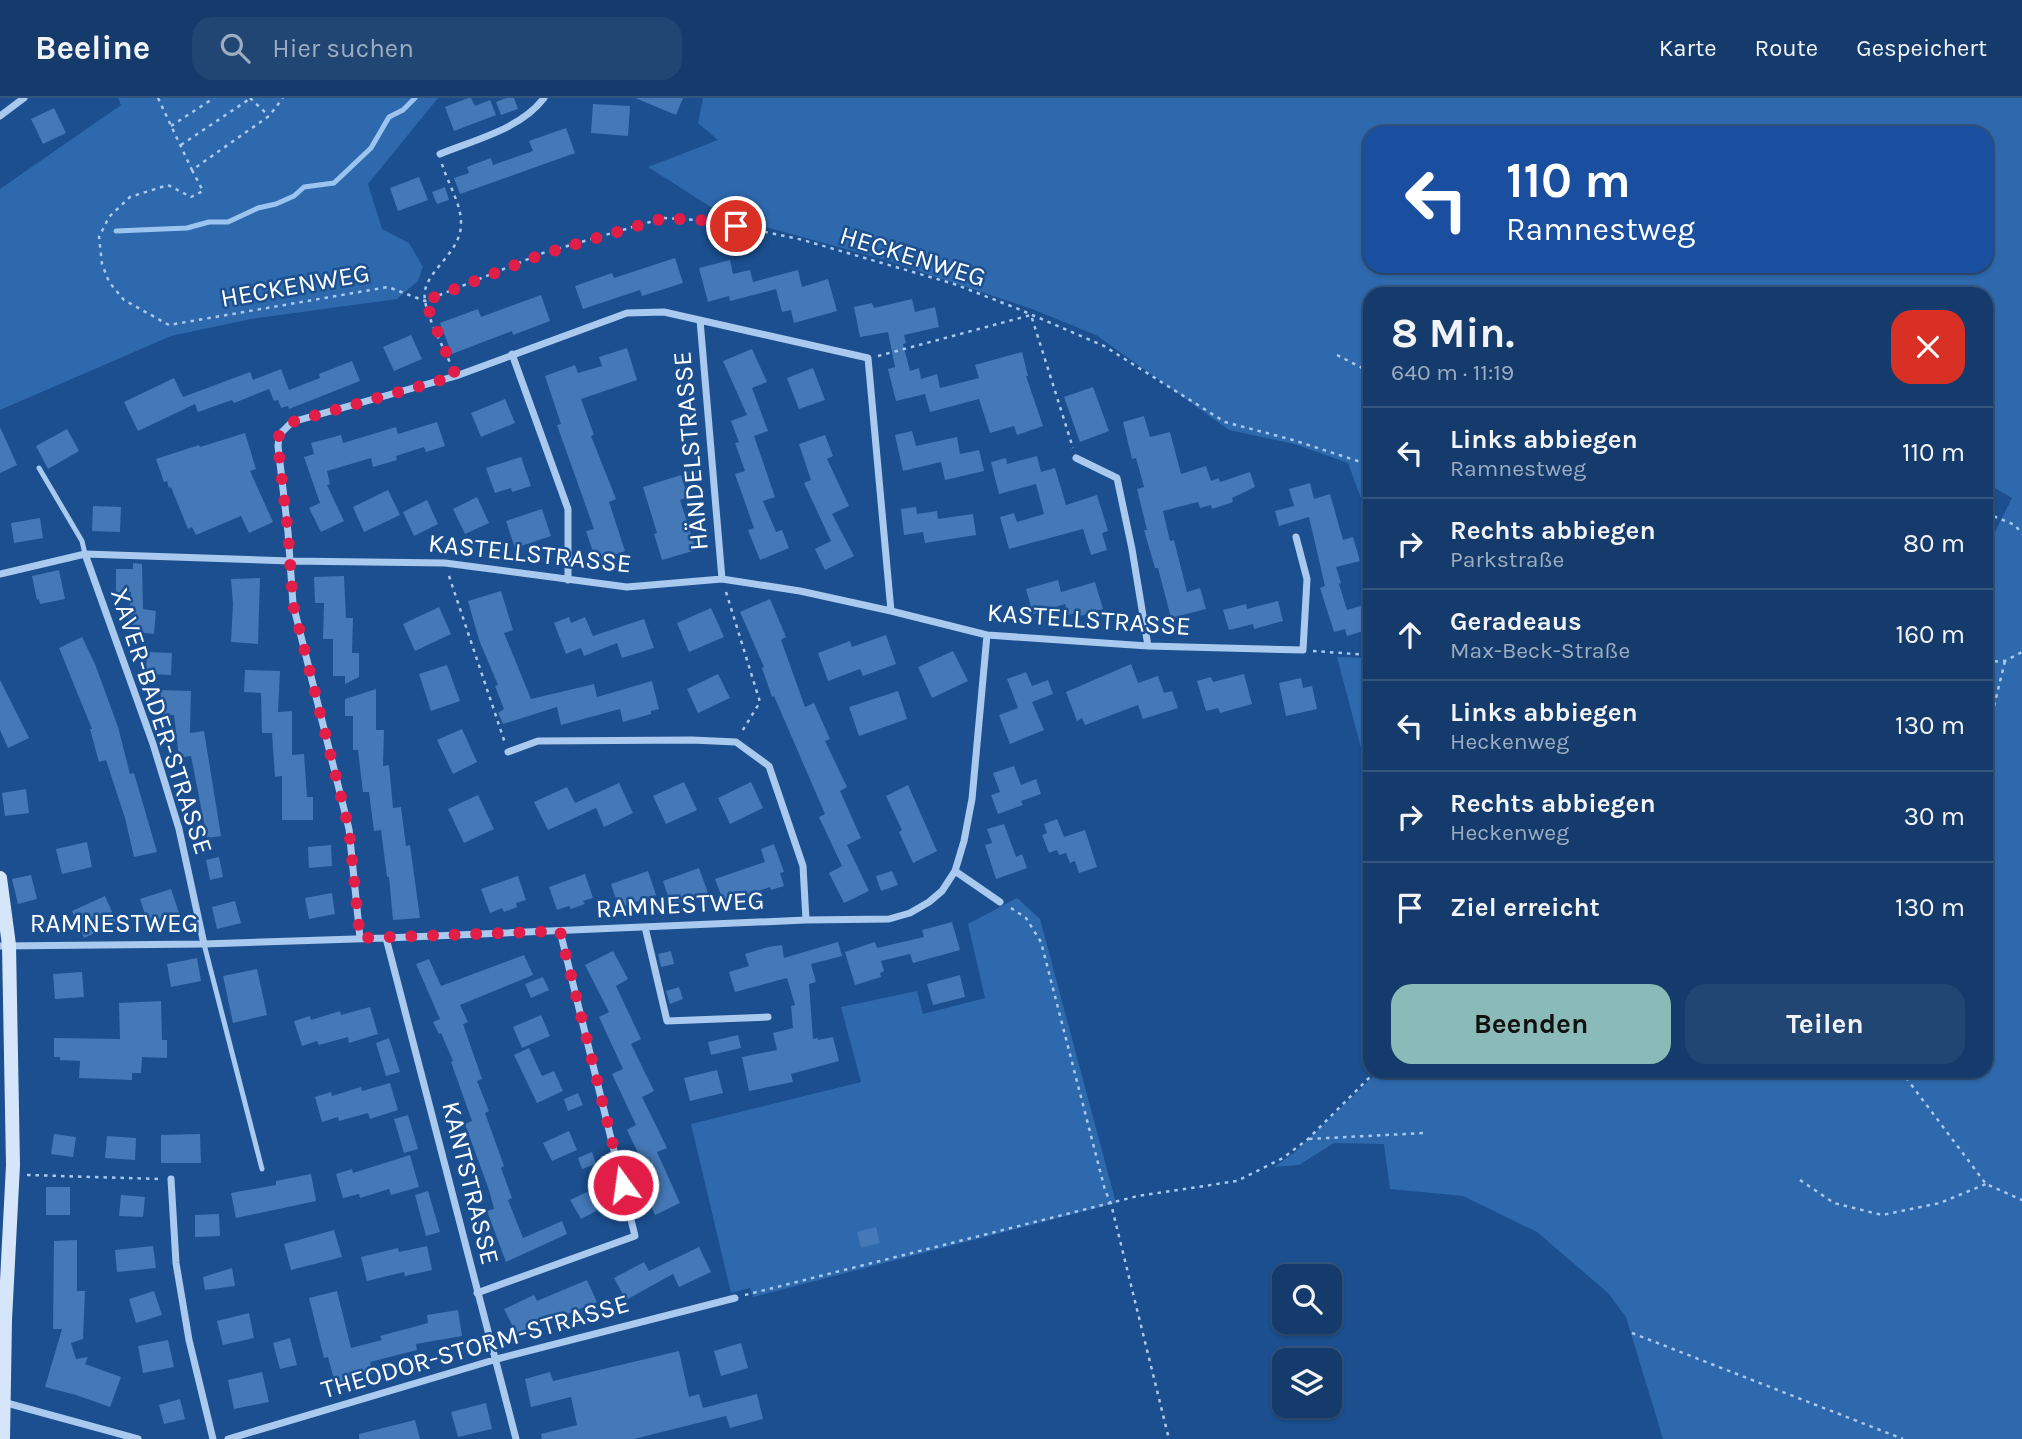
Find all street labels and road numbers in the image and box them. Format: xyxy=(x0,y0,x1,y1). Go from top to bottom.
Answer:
street label: HECKENWEG xyxy=(836,220,989,293)
street label: HECKENWEG xyxy=(218,257,372,314)
street label: HÄNDELSTRASSE xyxy=(666,350,715,552)
street label: KASTELLSTRASSE xyxy=(427,527,633,580)
street label: XAVER-BADER-STRASSE xyxy=(104,584,219,858)
street label: KASTELLSTRASSE xyxy=(986,597,1192,642)
street label: RAMNESTWEG xyxy=(595,885,765,924)
street label: RAMNESTWEG xyxy=(30,908,198,939)
street label: KANTSTRASSE xyxy=(435,1098,506,1268)
street label: THEODOR-STORM-STRASSE xyxy=(318,1288,633,1405)

